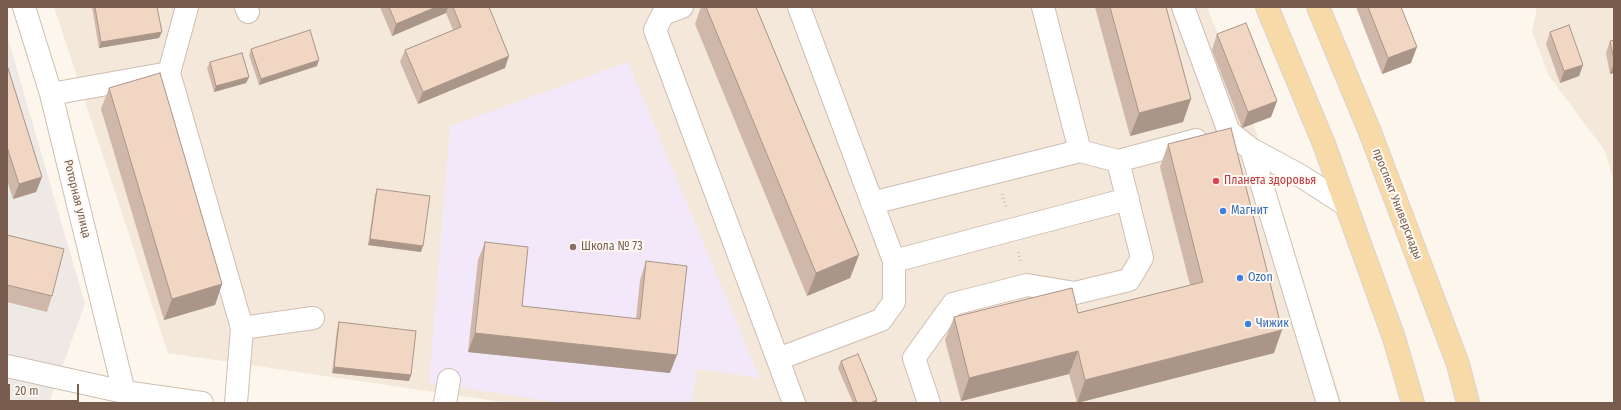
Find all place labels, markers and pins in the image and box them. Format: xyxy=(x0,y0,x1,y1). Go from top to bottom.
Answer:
place label: Планета здоровья xyxy=(1224,174,1316,188)
marker: Планета здоровья xyxy=(1211,176,1221,186)
place label: Магнит xyxy=(1231,204,1268,218)
marker: Магнит xyxy=(1218,206,1228,216)
place label: Школа № 73 xyxy=(581,240,643,254)
marker: Школа № 73 xyxy=(568,242,578,252)
place label: Ozon xyxy=(1248,271,1273,285)
marker: Ozon xyxy=(1235,273,1245,283)
place label: Чижик xyxy=(1256,317,1289,331)
marker: Чижик xyxy=(1243,319,1253,329)

